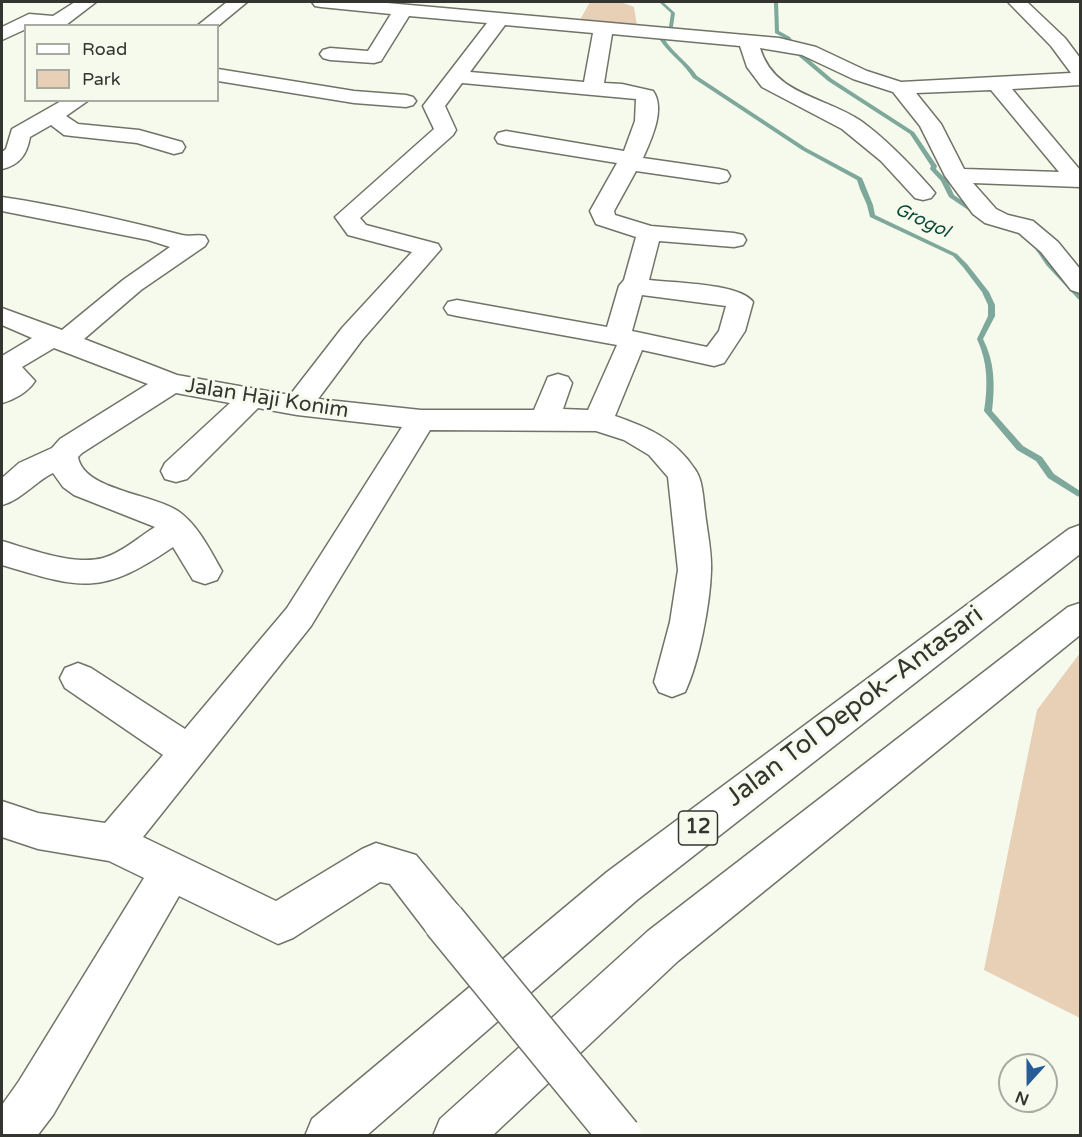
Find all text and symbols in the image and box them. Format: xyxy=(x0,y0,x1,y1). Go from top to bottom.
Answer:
legend xyxy=(24,24,219,102)
text: Road xyxy=(82,38,127,60)
text: Park xyxy=(82,68,120,90)
water label: Grogol xyxy=(891,199,953,243)
street label: Jalan Haji Konim xyxy=(184,374,350,424)
street label: Jalan Tol Depok–Antasari xyxy=(720,600,990,814)
road number: 12 xyxy=(678,811,718,845)
north arrow xyxy=(998,1053,1058,1113)
text: N xyxy=(1013,1086,1032,1110)

